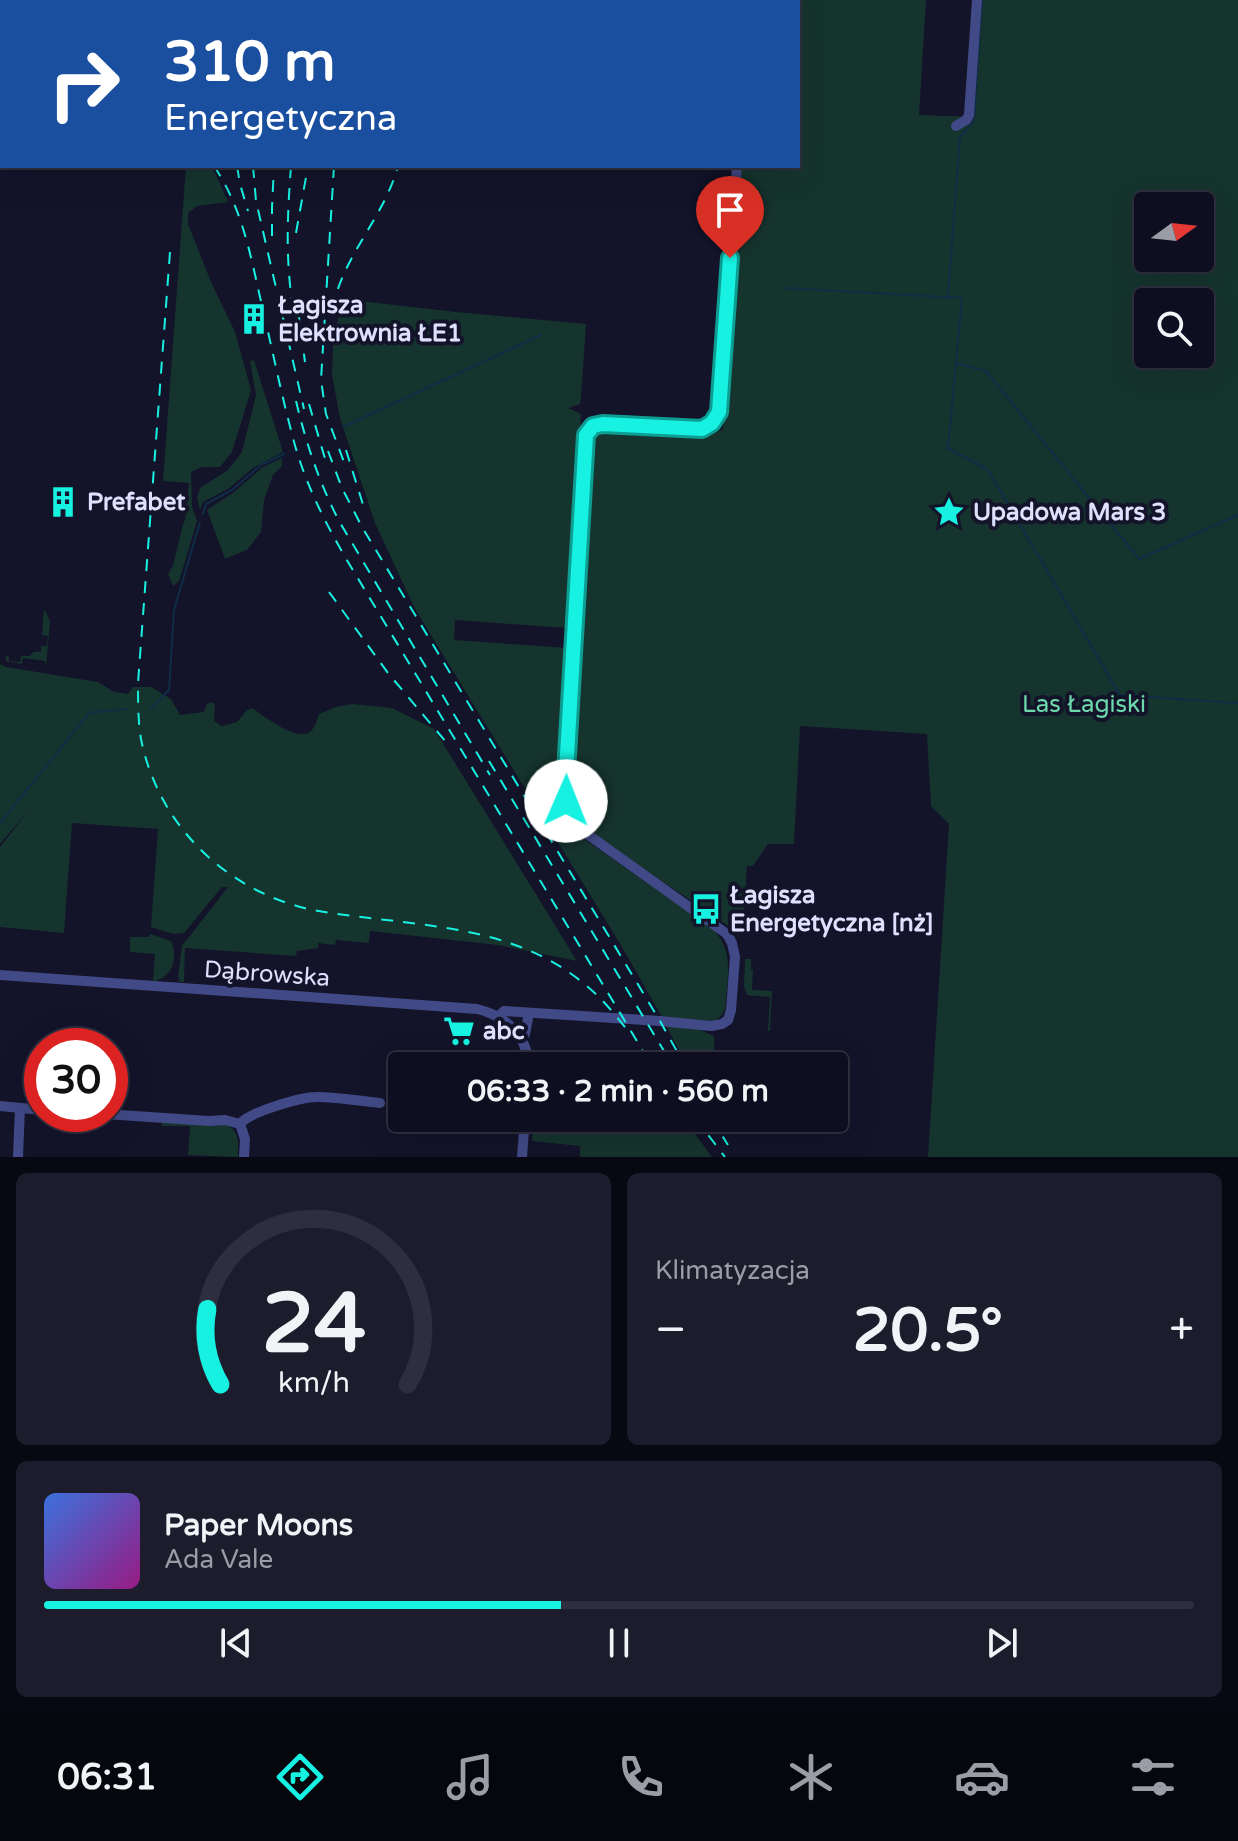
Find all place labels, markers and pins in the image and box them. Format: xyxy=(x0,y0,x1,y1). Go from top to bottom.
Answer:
pin xyxy=(696,176,764,258)
place label: Łagisza Elektrownia ŁE1 xyxy=(278,291,462,348)
building icon: Łagisza Elektrownia ŁE1 xyxy=(237,302,271,336)
building icon: Prefabet xyxy=(46,485,80,519)
place label: Prefabet xyxy=(87,488,186,517)
place icon: Upadowa Mars 3 xyxy=(932,495,966,529)
place label: Upadowa Mars 3 xyxy=(973,498,1166,527)
place label: Łagisza Energetyczna [nż] xyxy=(730,881,933,938)
bus stop icon: Łagisza Energetyczna [nż] xyxy=(689,892,723,926)
supermarket icon: abc xyxy=(442,1014,476,1048)
place label: abc xyxy=(483,1017,525,1046)

